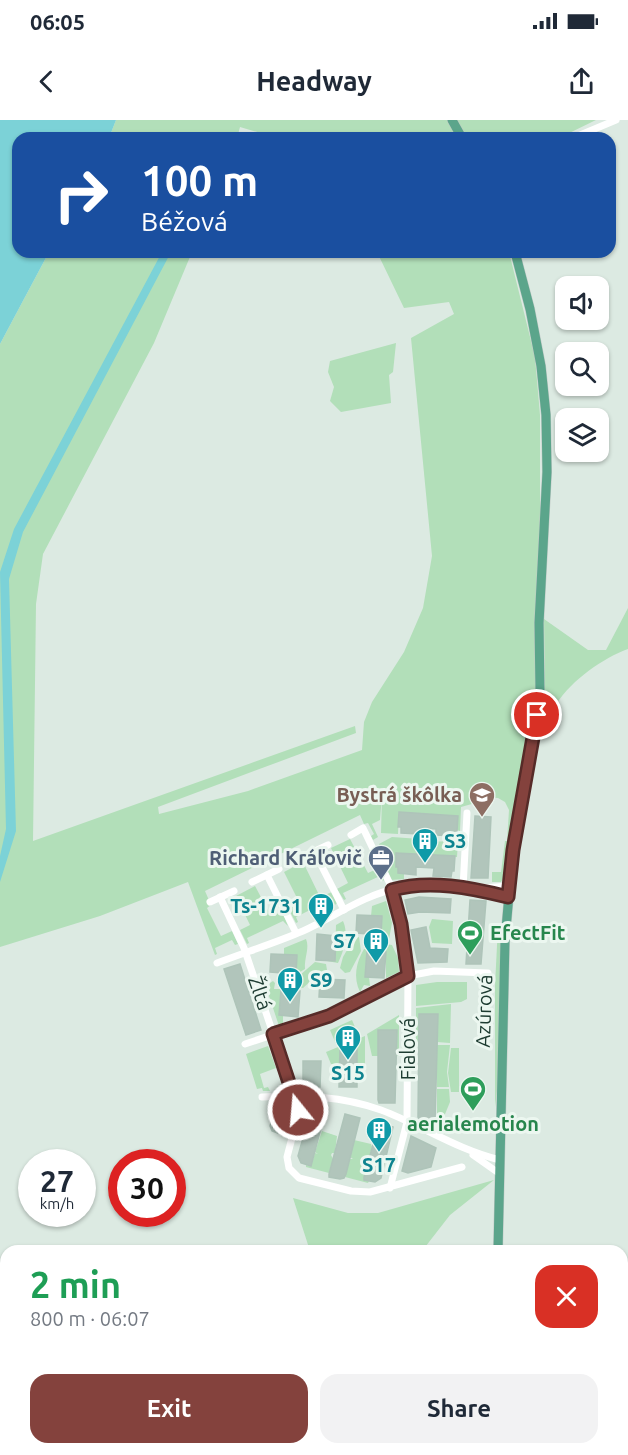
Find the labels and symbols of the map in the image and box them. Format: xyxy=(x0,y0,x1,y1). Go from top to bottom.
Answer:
pin xyxy=(511,689,562,740)
school or university icon: Bystrá škôlka xyxy=(467,780,497,818)
place label: Bystrá škôlka xyxy=(337,783,462,806)
building icon: S3 xyxy=(410,826,440,864)
place label: S3 xyxy=(444,829,467,852)
office icon: Richard Kráľovič xyxy=(366,843,396,881)
place label: Richard Kráľovič xyxy=(209,846,362,869)
building icon: Ts-1731 xyxy=(306,891,336,929)
place label: Ts-1731 xyxy=(230,894,302,917)
sports icon: EfectFit xyxy=(455,918,485,956)
place label: EfectFit xyxy=(490,921,566,944)
building icon: S7 xyxy=(361,926,391,964)
place label: S7 xyxy=(333,929,356,952)
building icon: S9 xyxy=(275,965,305,1003)
place label: S9 xyxy=(310,968,333,991)
street label: Žltá xyxy=(244,973,277,1013)
street label: Azúrová xyxy=(471,974,496,1048)
street label: Fialová xyxy=(396,1018,419,1080)
building icon: S15 xyxy=(333,1023,363,1061)
place label: S15 xyxy=(331,1061,365,1084)
sports icon: aerialemotion xyxy=(458,1074,488,1112)
position arrow xyxy=(266,1078,330,1142)
place label: aerialemotion xyxy=(407,1112,539,1135)
building icon: S17 xyxy=(364,1115,394,1153)
speed limit sign: 30 xyxy=(108,1149,186,1227)
place label: S17 xyxy=(362,1153,396,1176)

